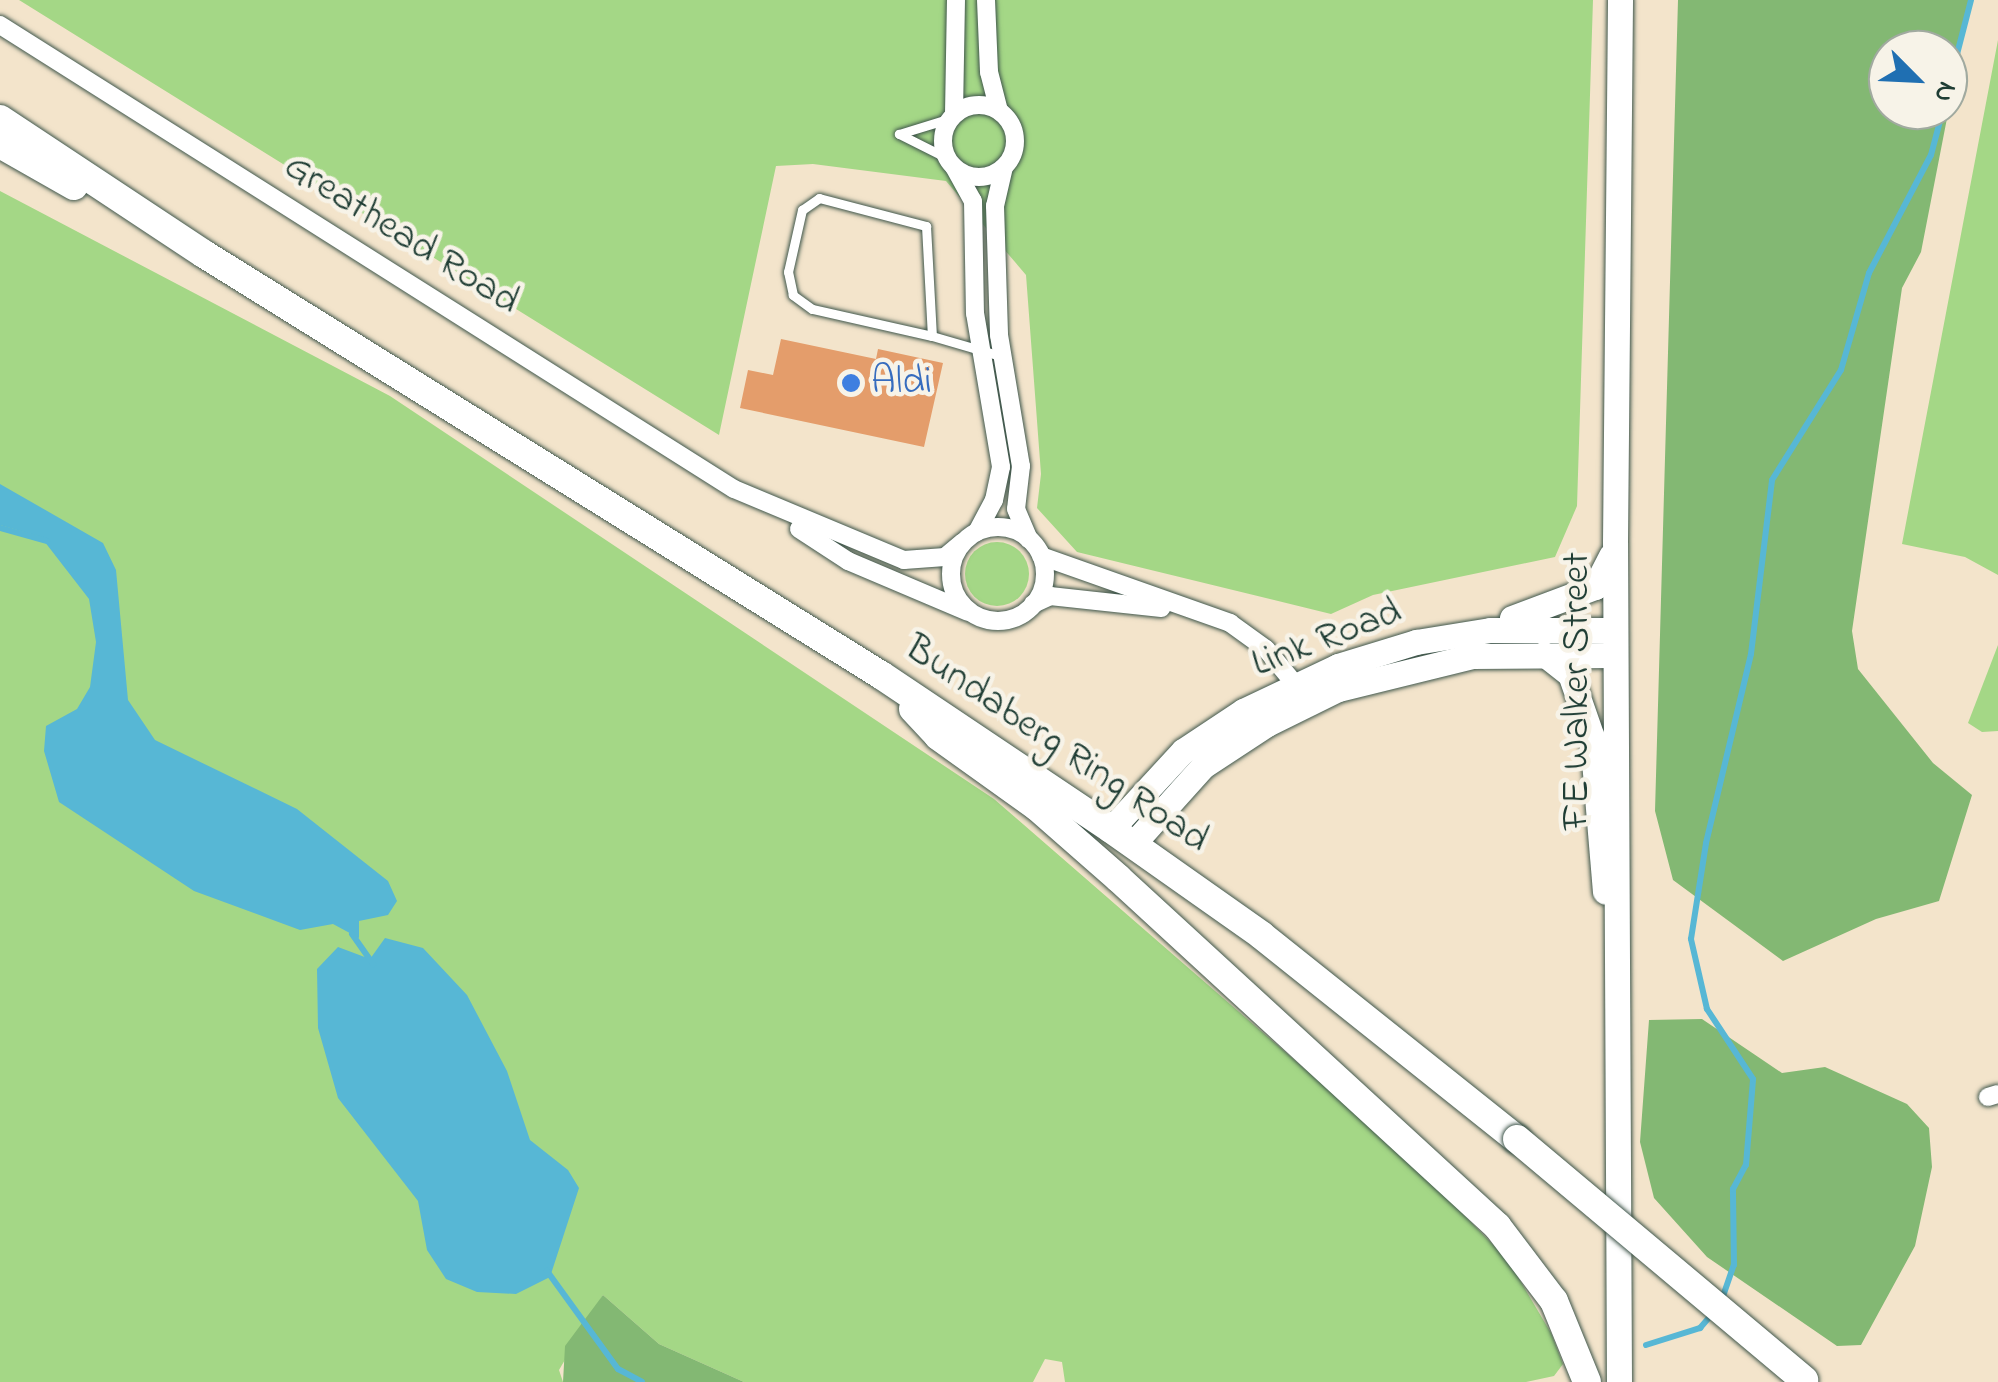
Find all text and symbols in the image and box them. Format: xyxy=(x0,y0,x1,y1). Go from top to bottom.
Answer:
north arrow xyxy=(1868,30,1968,130)
text: N xyxy=(1921,75,1967,109)
street label: Greathead Road xyxy=(274,144,528,326)
place label: Aldi xyxy=(871,359,932,407)
marker: Aldi xyxy=(840,372,862,394)
street label: FE Walker Street xyxy=(1554,552,1602,830)
street label: Link Road xyxy=(1245,589,1409,689)
street label: Bundaberg Ring Road xyxy=(895,625,1217,865)

